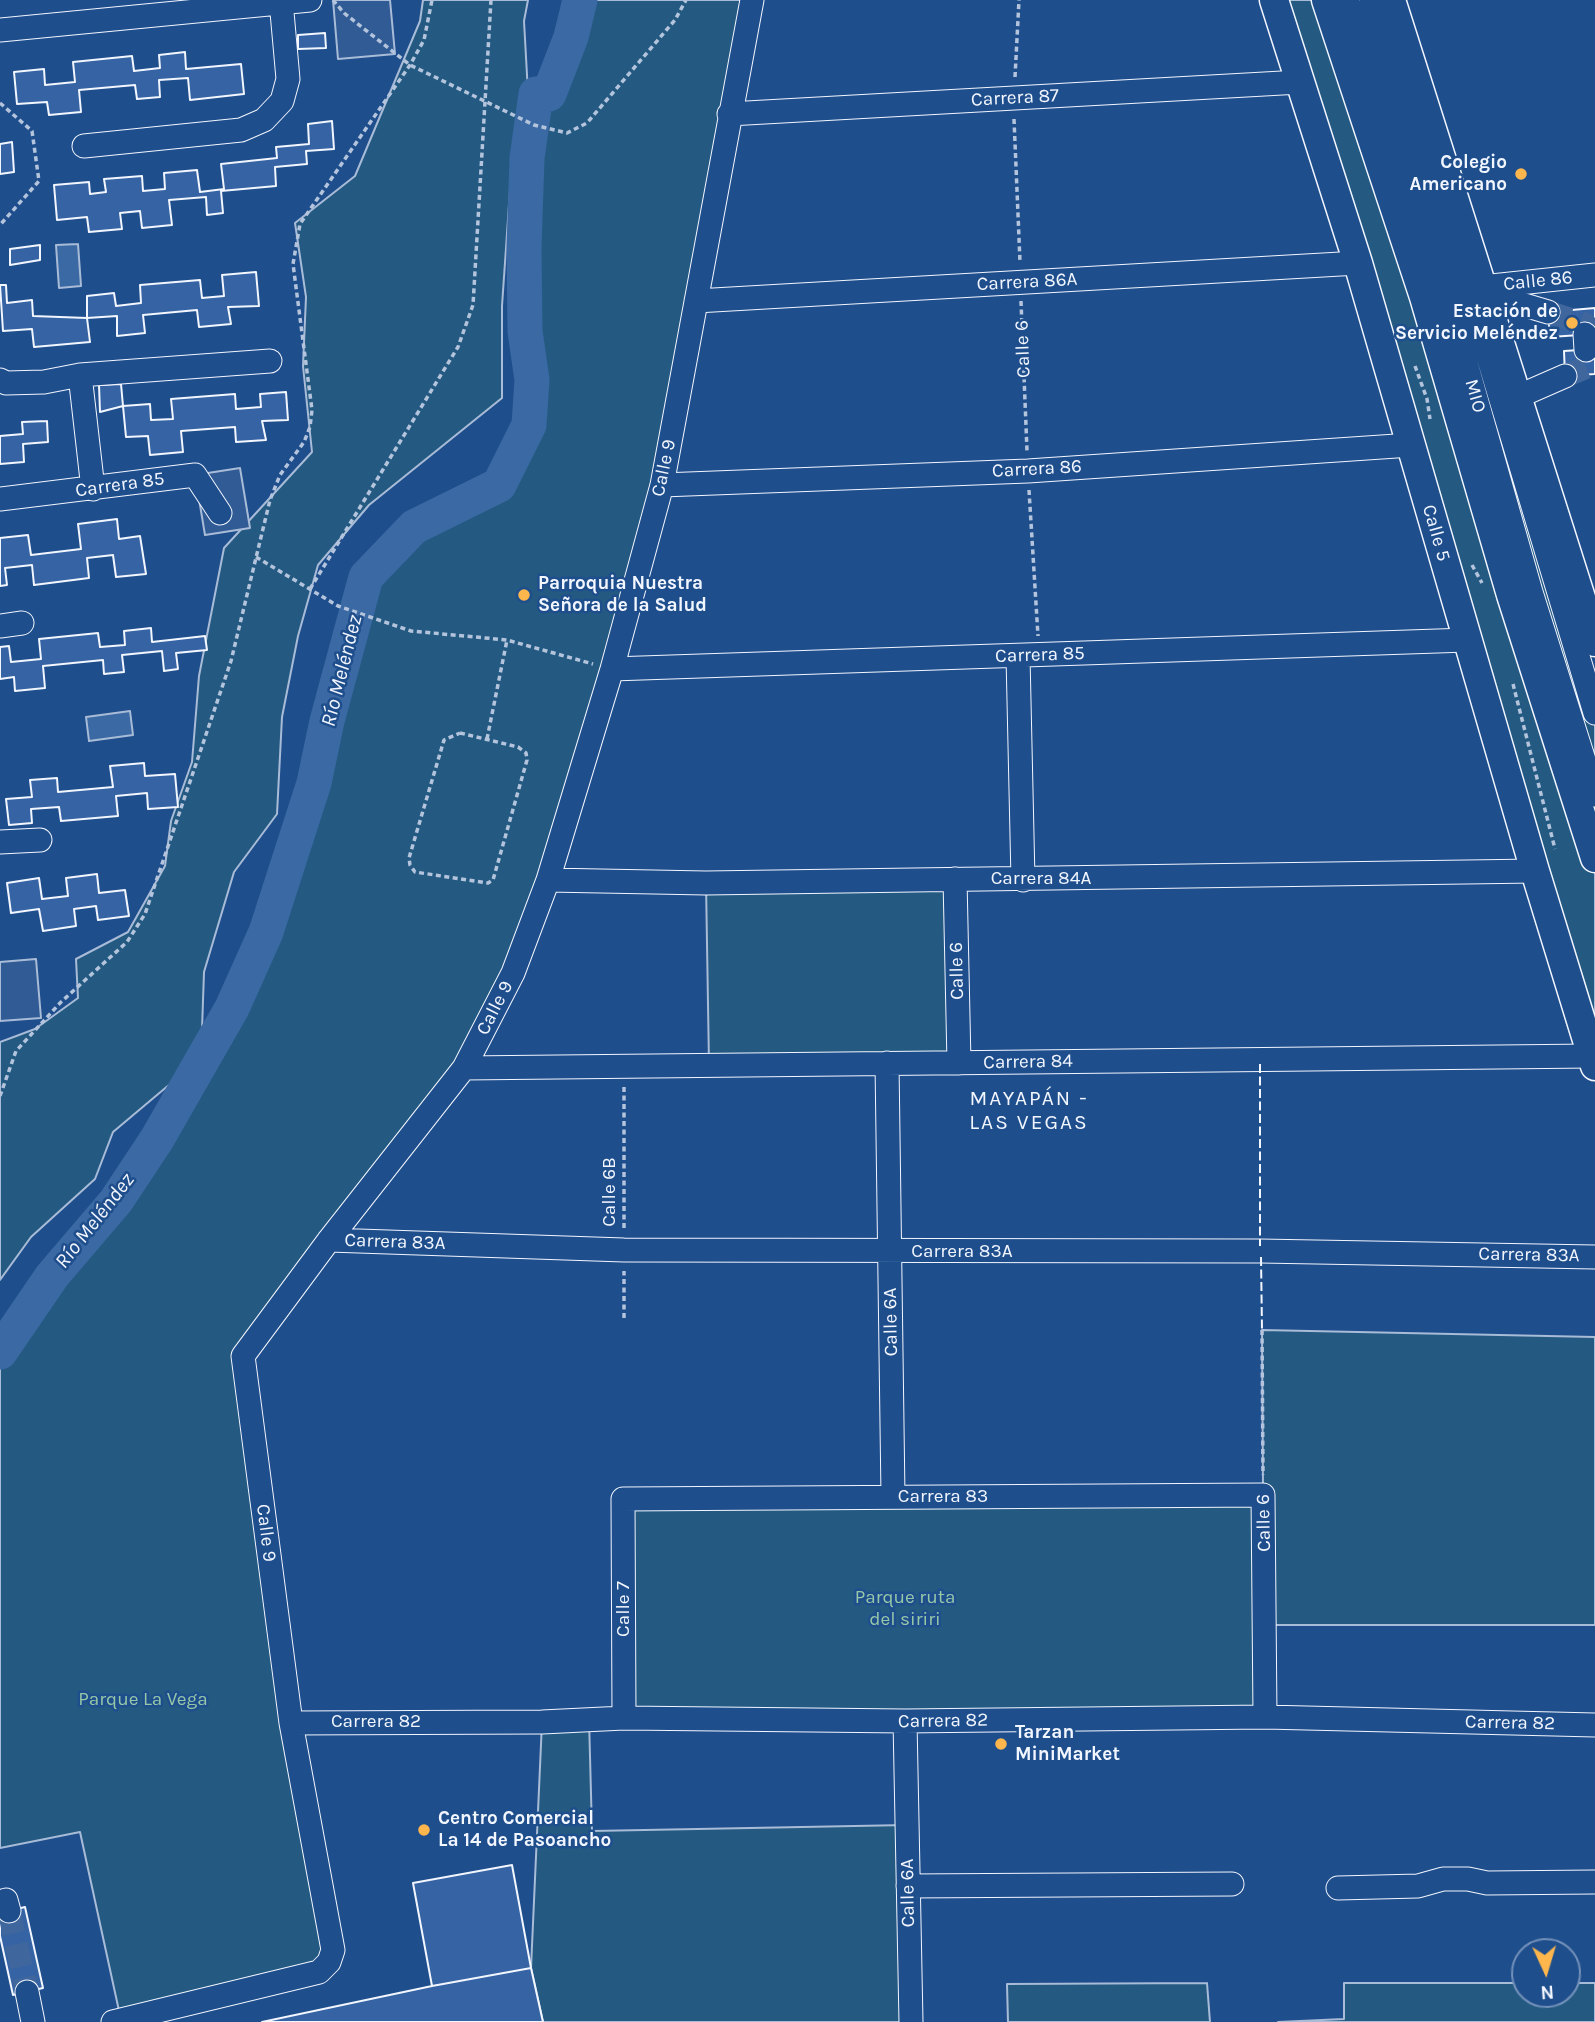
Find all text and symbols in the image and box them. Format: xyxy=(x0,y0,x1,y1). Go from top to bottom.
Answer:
street label: Carrera 87 xyxy=(970,84,1060,112)
place label: Colegio Americano xyxy=(1410,152,1507,196)
marker: Colegio Americano xyxy=(1513,166,1529,182)
street label: Calle 86 xyxy=(1502,266,1574,296)
street label: Carrera 86A xyxy=(976,268,1078,296)
place label: Estación de Servicio Meléndez xyxy=(1395,301,1558,345)
marker: Estación de Servicio Meléndez xyxy=(1564,315,1580,331)
street label: Calle 6 xyxy=(1011,320,1035,378)
street label: MIO xyxy=(1459,377,1491,415)
street label: Calle 9 xyxy=(647,437,681,499)
street label: Carrera 86 xyxy=(991,455,1083,483)
street label: Carrera 85 xyxy=(74,467,166,503)
street label: Calle 5 xyxy=(1417,502,1455,564)
place label: Parroquia Nuestra Señora de la Salud xyxy=(538,573,707,617)
marker: Parroquia Nuestra Señora de la Salud xyxy=(516,587,532,603)
water label: Río Meléndez xyxy=(316,613,368,729)
street label: Carrera 85 xyxy=(995,642,1085,668)
street label: Carrera 84A xyxy=(991,868,1091,890)
street label: Calle 6 xyxy=(945,942,969,1000)
street label: Calle 9 xyxy=(472,977,518,1039)
street label: Carrera 84 xyxy=(983,1050,1073,1074)
district label: MAYAPÁN - LAS VEGAS xyxy=(970,1086,1088,1136)
street label: Calle 6B xyxy=(599,1157,621,1227)
water label: Río Meléndez xyxy=(50,1168,140,1274)
street label: Carrera 83A xyxy=(344,1229,446,1255)
street label: Carrera 83A xyxy=(911,1241,1013,1263)
street label: Carrera 83A xyxy=(1478,1243,1580,1267)
street label: Calle 6A xyxy=(879,1287,903,1357)
street label: Carrera 83 xyxy=(898,1486,988,1508)
street label: Calle 6 xyxy=(1252,1494,1276,1552)
street label: Calle 9 xyxy=(251,1503,281,1563)
street label: Calle 7 xyxy=(613,1581,635,1637)
park label: Parque ruta del siriri xyxy=(855,1587,955,1631)
park label: Parque La Vega xyxy=(78,1689,208,1711)
street label: Carrera 82 xyxy=(898,1709,988,1733)
street label: Carrera 82 xyxy=(331,1711,421,1733)
street label: Carrera 82 xyxy=(1465,1711,1555,1735)
place label: Tarzan MiniMarket xyxy=(1015,1722,1120,1766)
marker: Tarzan MiniMarket xyxy=(993,1736,1009,1752)
place label: Centro Comercial La 14 de Pasoancho xyxy=(438,1808,611,1852)
marker: Centro Comercial La 14 de Pasoancho xyxy=(416,1822,432,1838)
street label: Calle 6A xyxy=(896,1858,920,1928)
north arrow xyxy=(1511,1938,1581,2008)
text: N xyxy=(1540,1981,1555,2003)

